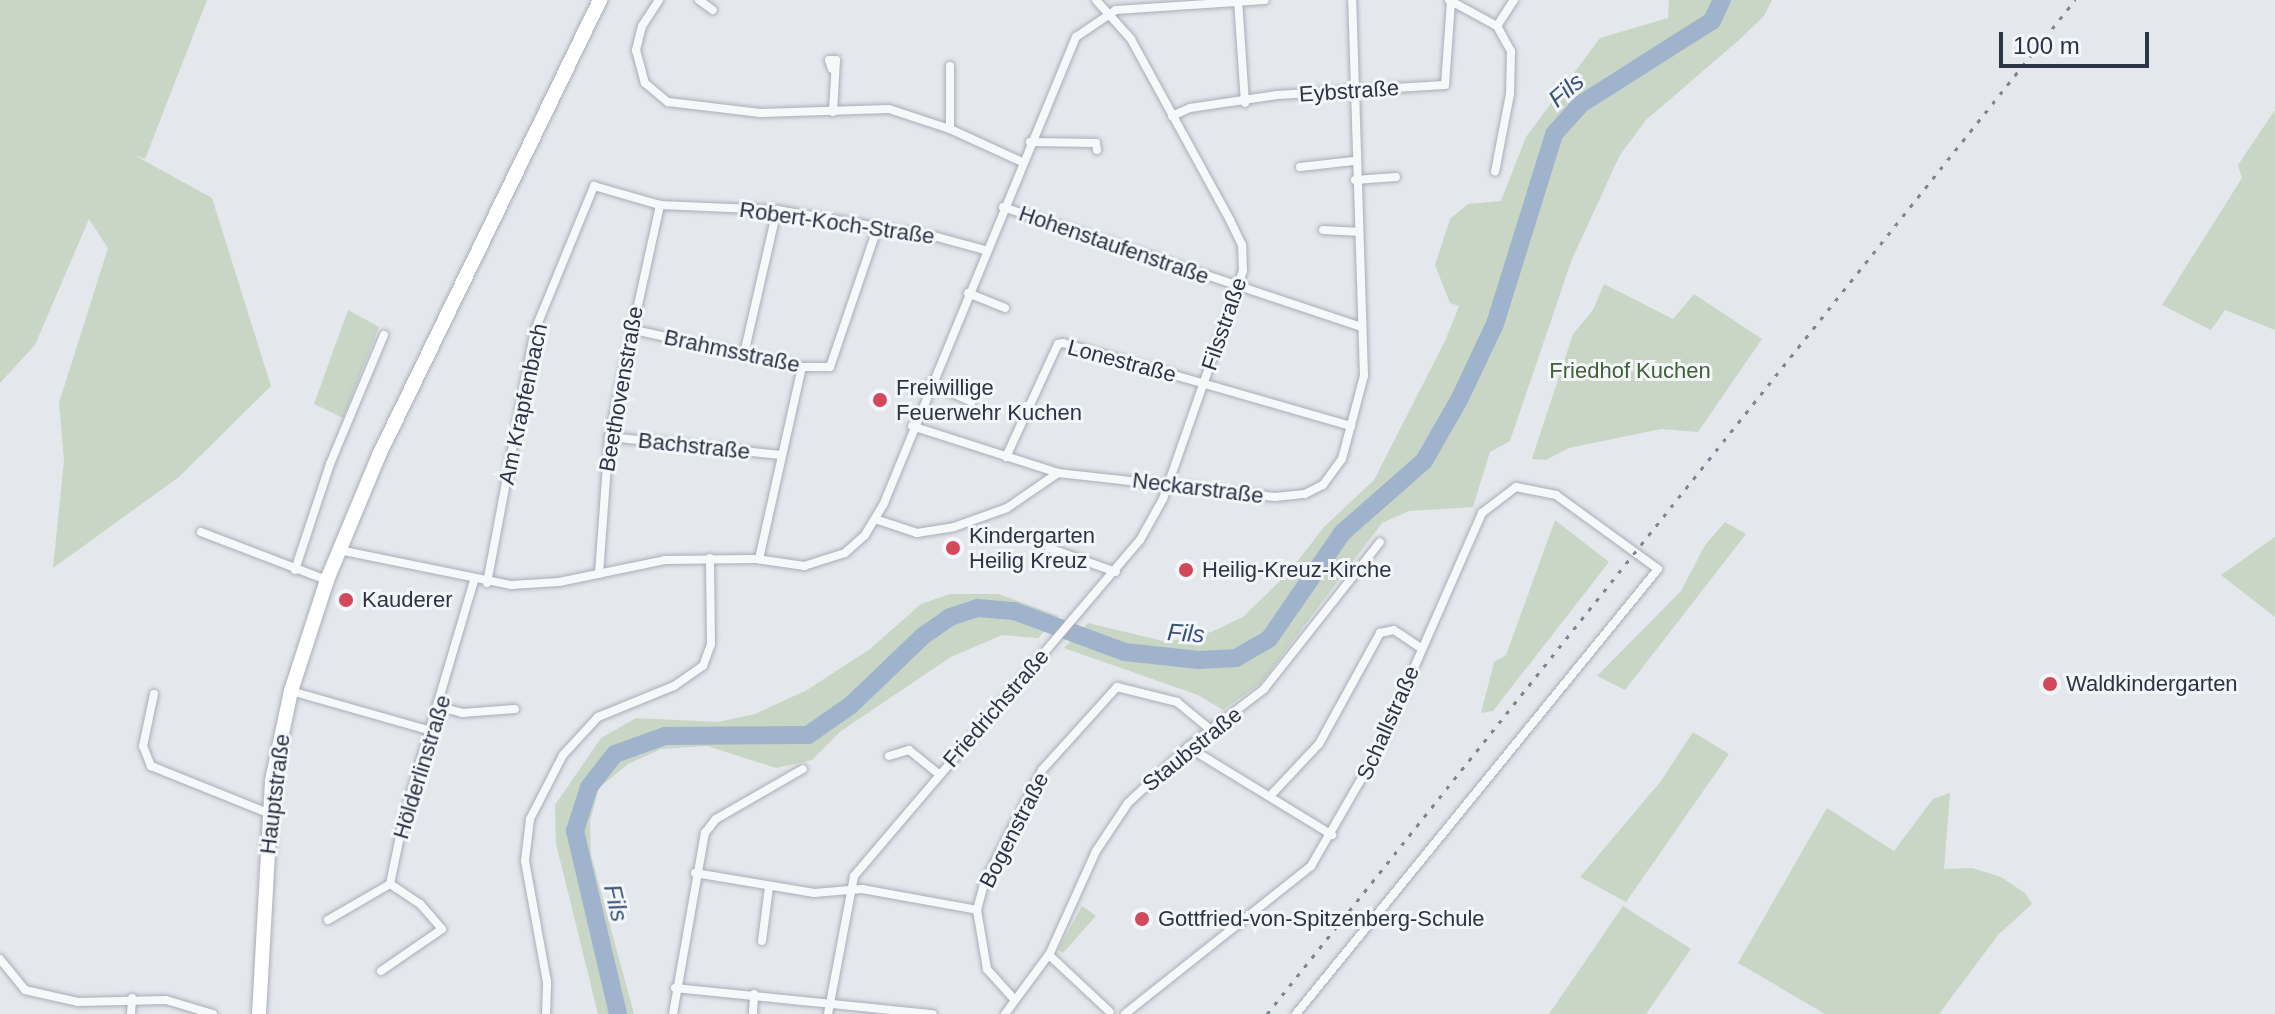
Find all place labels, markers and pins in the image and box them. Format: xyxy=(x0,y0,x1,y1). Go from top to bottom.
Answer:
place label: Freiwillige Feuerwehr Kuchen xyxy=(896,374,1082,426)
marker: Freiwillige Feuerwehr Kuchen xyxy=(871,391,889,409)
place label: Kindergarten Heilig Kreuz xyxy=(969,522,1095,574)
marker: Kindergarten Heilig Kreuz xyxy=(944,539,962,557)
place label: Heilig-Kreuz-Kirche xyxy=(1202,557,1392,583)
marker: Heilig-Kreuz-Kirche xyxy=(1177,561,1195,579)
place label: Kauderer xyxy=(362,587,453,613)
marker: Kauderer xyxy=(337,591,355,609)
place label: Waldkindergarten xyxy=(2066,671,2238,697)
marker: Waldkindergarten xyxy=(2041,675,2059,693)
place label: Gottfried-von-Spitzenberg-Schule xyxy=(1158,906,1484,932)
marker: Gottfried-von-Spitzenberg-Schule xyxy=(1133,910,1151,928)

